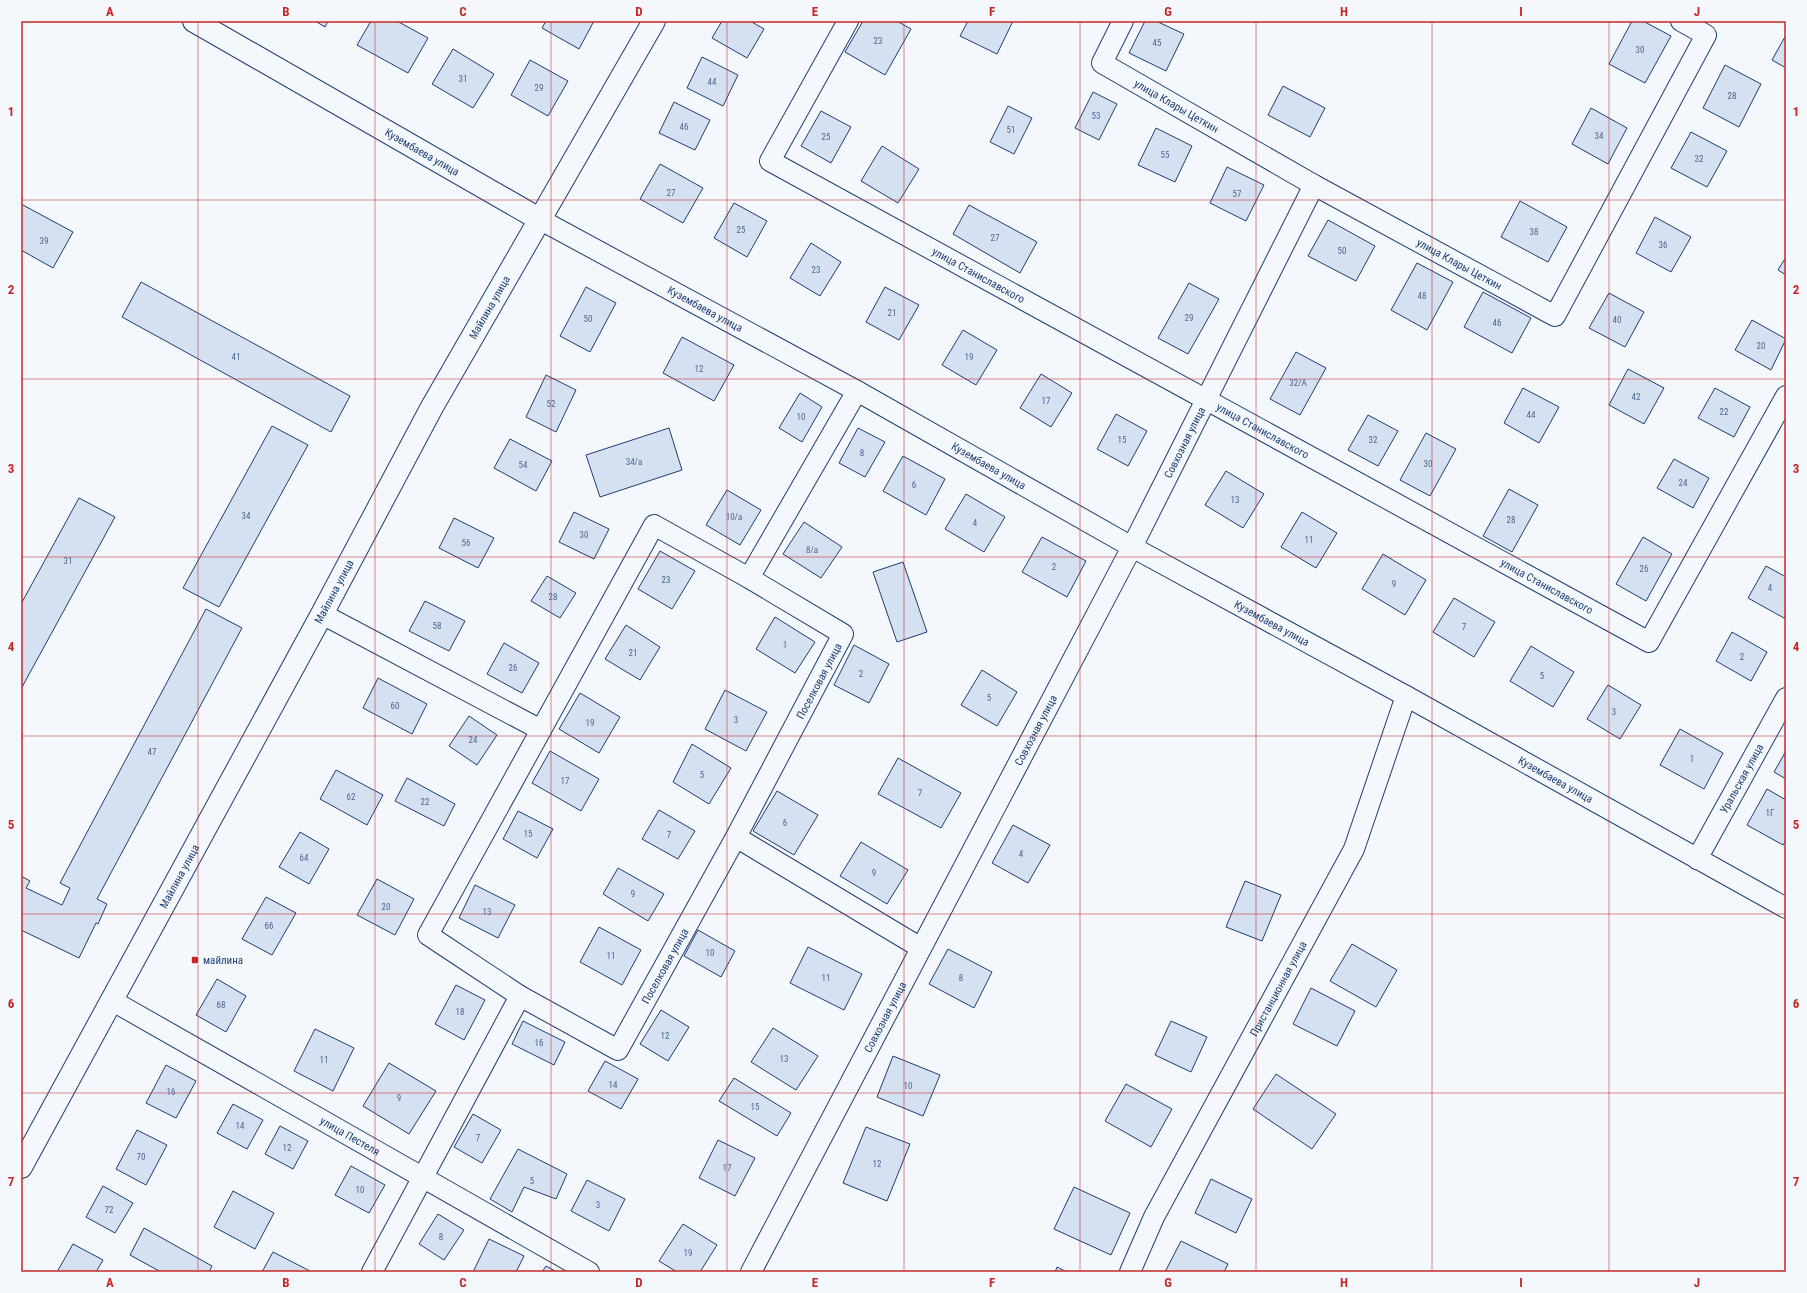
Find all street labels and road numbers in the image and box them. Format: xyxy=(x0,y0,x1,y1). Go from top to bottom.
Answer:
street label: улица Клары Цеткин xyxy=(1132,77,1221,136)
street label: Кузембаева улица xyxy=(382,126,461,179)
street label: улица Клары Цеткин xyxy=(1414,236,1504,293)
street label: улица Станиславского xyxy=(930,245,1027,306)
street label: Майлина улица xyxy=(467,274,513,341)
street label: Кузембаева улица xyxy=(665,284,745,335)
street label: улица Станиславского xyxy=(1214,401,1311,462)
street label: Совхозная улица xyxy=(1162,405,1208,480)
street label: Кузембаева улица xyxy=(949,440,1028,492)
street label: улица Станиславского xyxy=(1498,556,1596,617)
street label: Майлина улица xyxy=(312,558,357,626)
street label: Кузембаева улица xyxy=(1232,598,1312,649)
street label: Поселковая улица xyxy=(794,641,845,721)
street label: Совхозная улица xyxy=(1012,693,1060,768)
street label: Уральская улица xyxy=(1718,742,1766,816)
street label: Кузембаева улица xyxy=(1516,754,1595,806)
street label: Майлина улица xyxy=(157,842,202,911)
street label: Поселковая улица xyxy=(639,926,692,1006)
street label: Пристанционная улица xyxy=(1247,939,1310,1039)
street label: Совхозная улица xyxy=(862,980,909,1055)
street label: улица Пестеля xyxy=(318,1114,382,1159)

